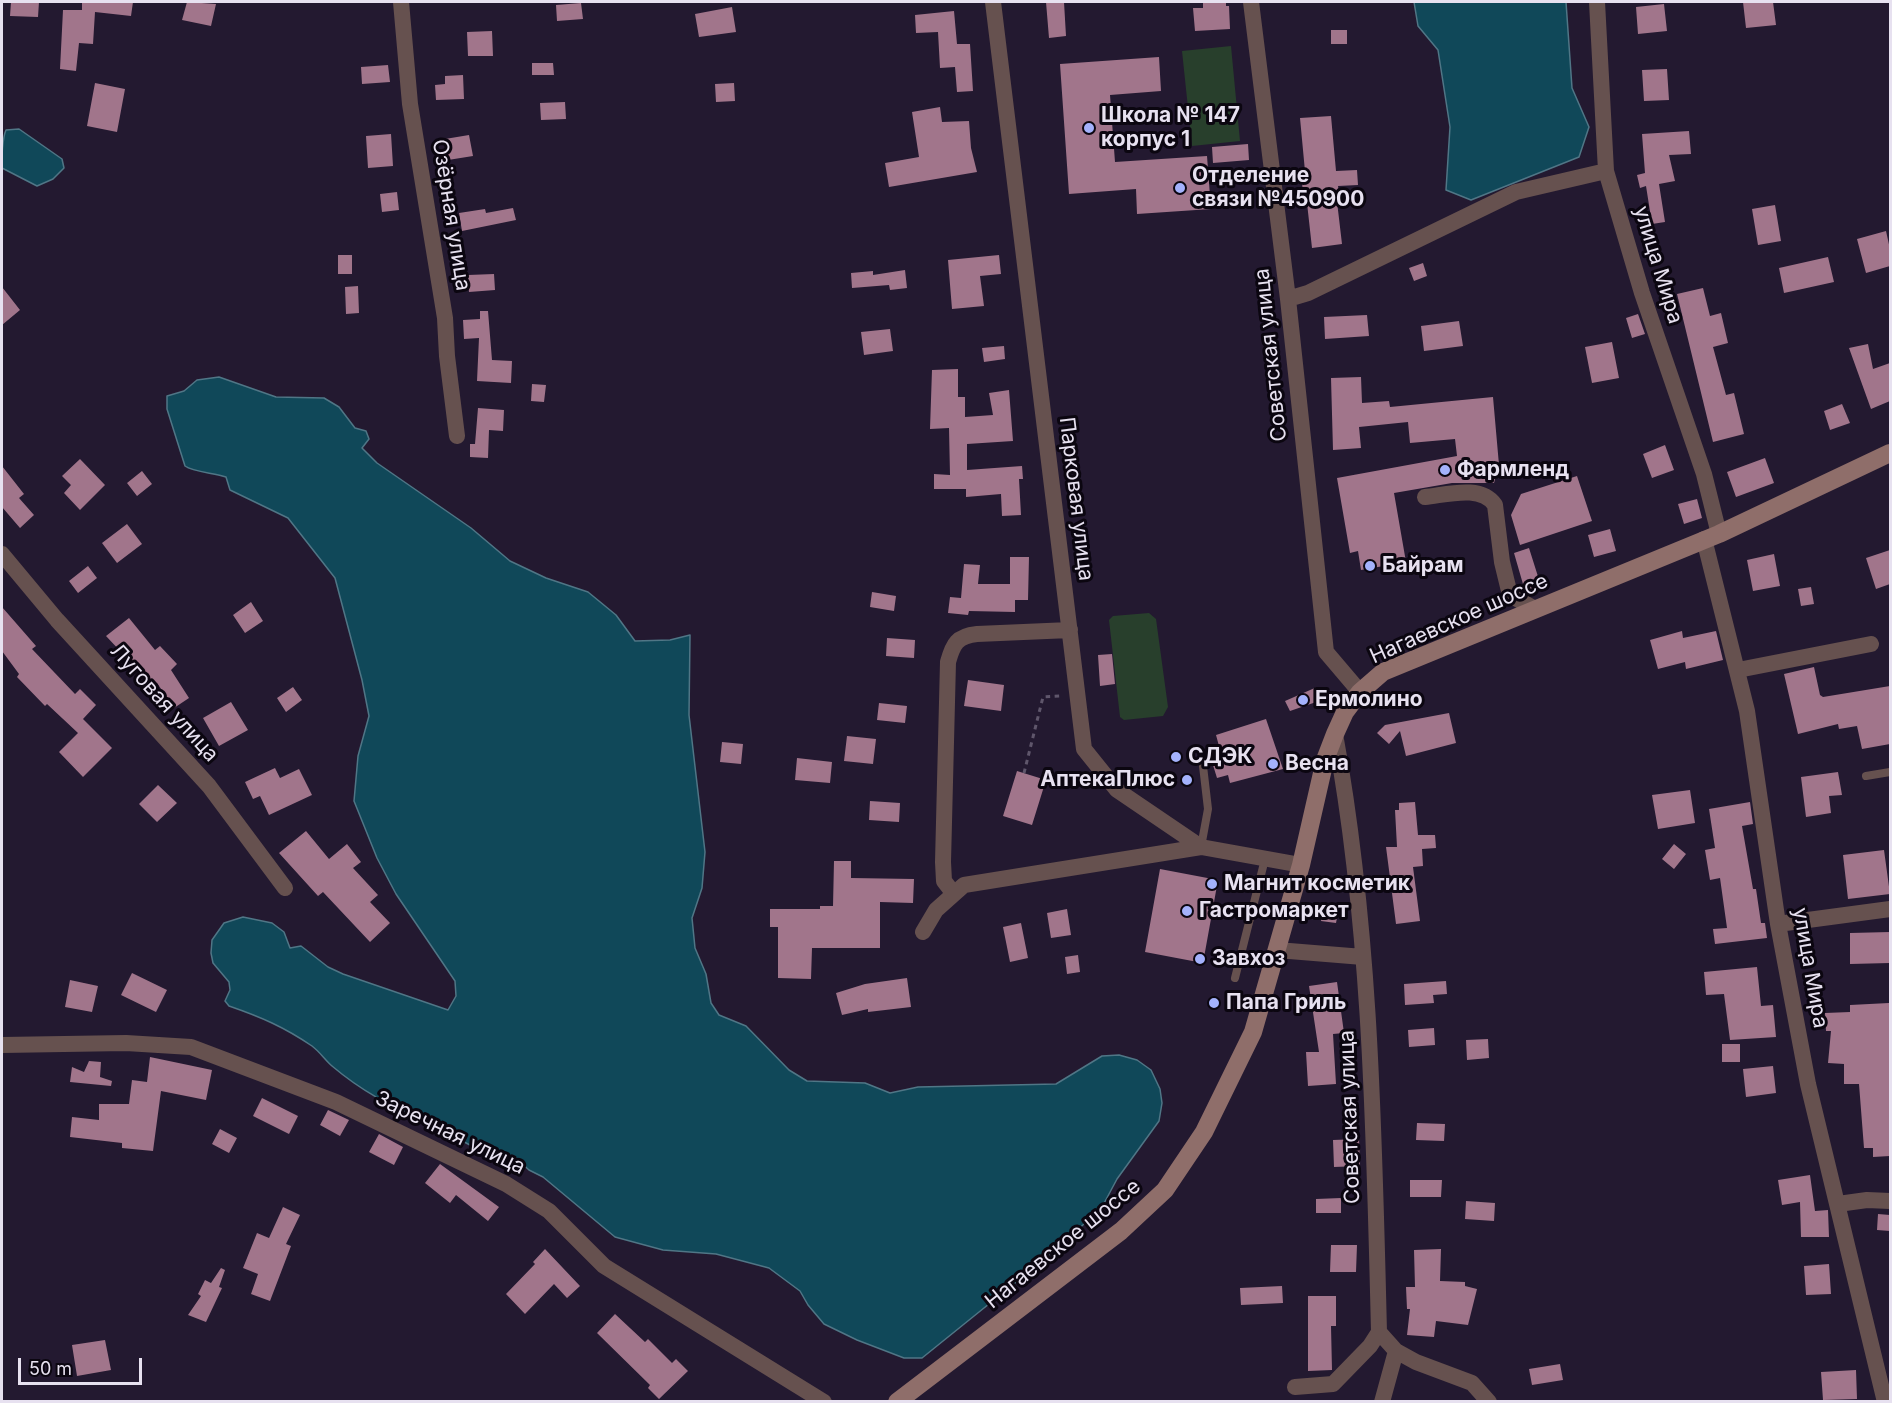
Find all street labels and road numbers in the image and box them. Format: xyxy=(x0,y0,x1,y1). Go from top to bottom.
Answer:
street label: Озёрная улица xyxy=(427,137,475,293)
street label: улица Мира xyxy=(1628,203,1688,327)
street label: Советская улица xyxy=(1249,267,1293,443)
street label: Парковая улица xyxy=(1053,416,1099,582)
street label: Нагаевское шоссе xyxy=(1366,568,1552,670)
street label: Луговая улица xyxy=(104,639,224,767)
street label: улица Мира xyxy=(1787,906,1833,1030)
street label: Советская улица xyxy=(1334,1030,1366,1204)
street label: Заречная улица xyxy=(371,1086,529,1180)
street label: Нагаевское шоссе xyxy=(980,1174,1146,1314)

